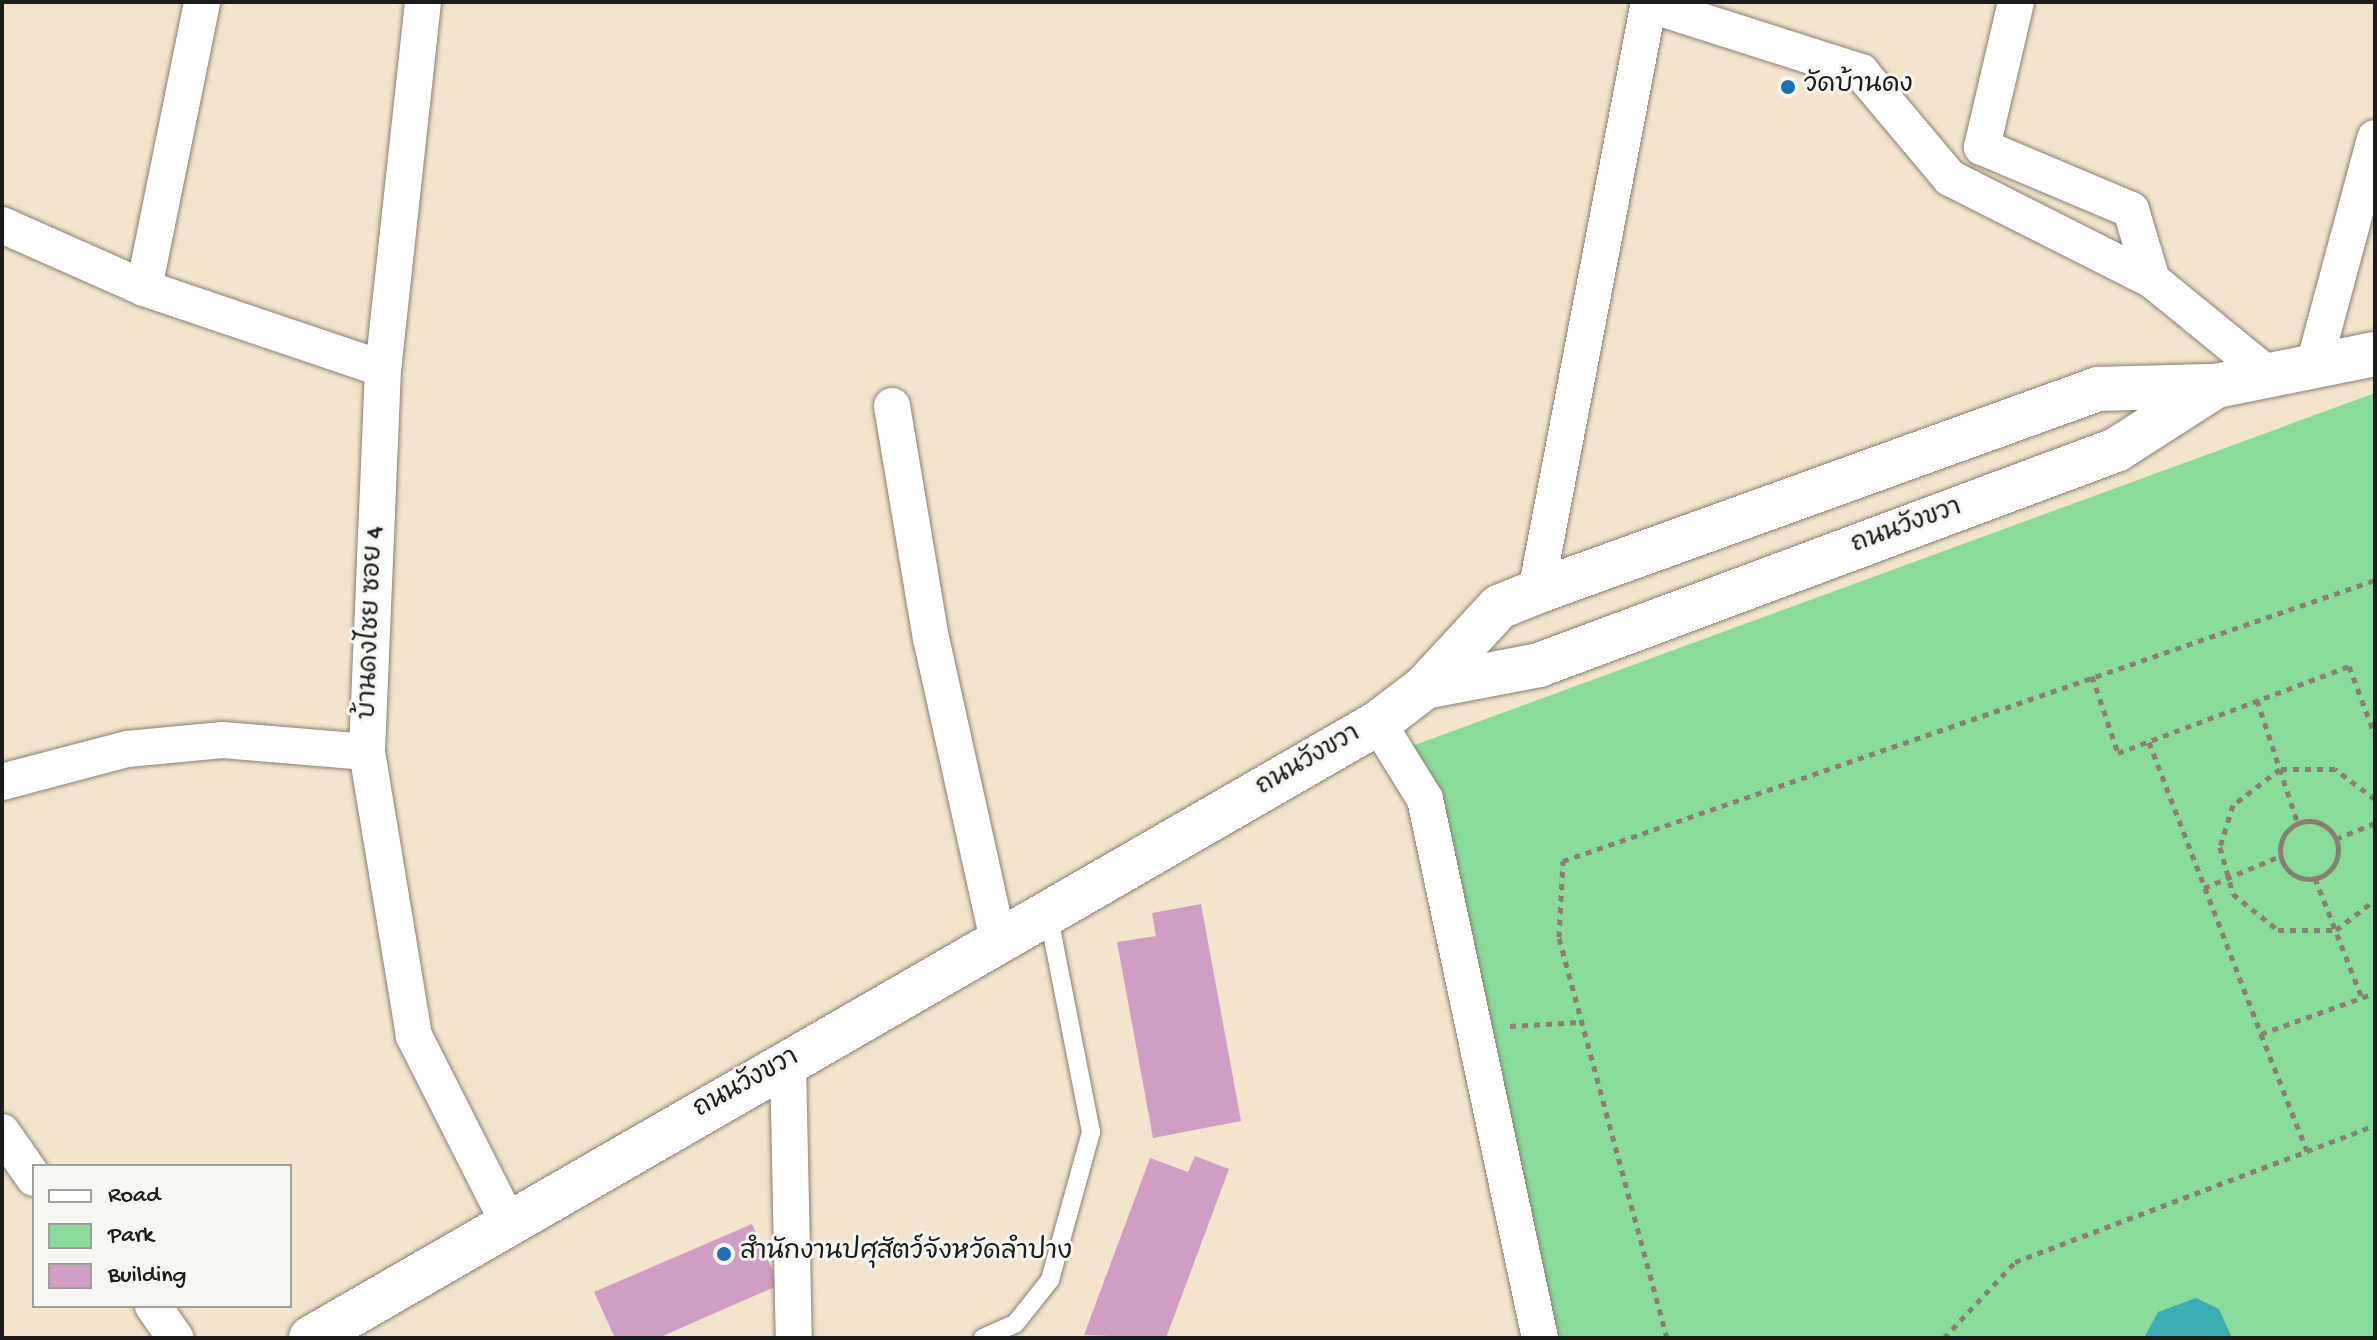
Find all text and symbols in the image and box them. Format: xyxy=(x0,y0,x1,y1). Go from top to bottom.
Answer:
place label: วัดบ้านดง xyxy=(1804,71,1913,103)
marker: วัดบ้านดง xyxy=(1779,78,1797,96)
street label: ถนนวังขวา xyxy=(1848,494,1966,562)
street label: บ้านดงไชย ซอย 4 xyxy=(354,526,392,720)
street label: ถนนวังขวา xyxy=(1251,720,1367,804)
street label: ถนนวังขวา xyxy=(689,1043,805,1127)
legend xyxy=(32,1164,292,1308)
text: Road xyxy=(108,1182,160,1211)
text: Park xyxy=(108,1222,154,1251)
place label: สำนักงานปศุสัตว์จังหวัดลำปาง xyxy=(740,1238,1072,1270)
marker: สำนักงานปศุสัตว์จังหวัดลำปาง xyxy=(715,1245,733,1263)
text: Building xyxy=(108,1262,186,1291)

